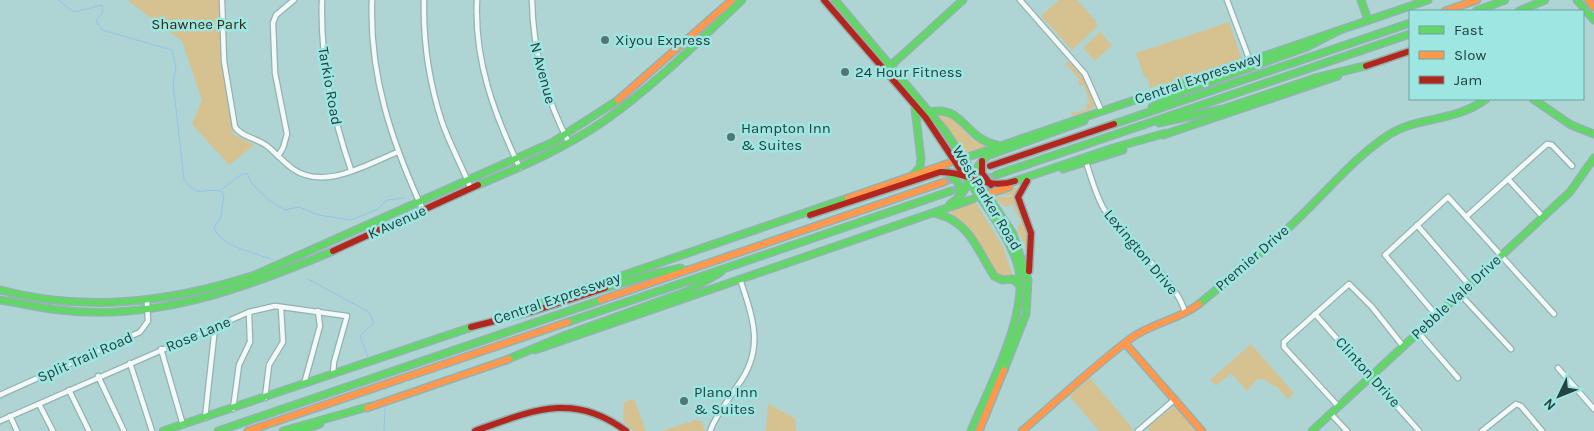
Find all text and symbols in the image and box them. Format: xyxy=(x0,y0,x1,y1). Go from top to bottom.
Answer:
legend xyxy=(1409,10,1584,100)
park label: Shawnee Park xyxy=(151,15,247,33)
text: Fast xyxy=(1454,21,1484,39)
place label: Xiyou Express xyxy=(615,31,711,49)
marker: Xiyou Express xyxy=(599,34,611,46)
street label: N Avenue xyxy=(526,40,560,106)
street label: Tarkio Road xyxy=(314,45,346,127)
text: Slow xyxy=(1454,46,1486,64)
street label: Central Expressway xyxy=(1132,48,1264,108)
place label: 24 Hour Fitness xyxy=(855,63,962,81)
marker: 24 Hour Fitness xyxy=(839,66,851,78)
text: Jam xyxy=(1454,71,1482,89)
place label: Hampton Inn & Suites xyxy=(741,119,831,154)
marker: Hampton Inn & Suites xyxy=(725,131,737,143)
street label: West Parker Road xyxy=(949,142,1025,254)
street label: K Avenue xyxy=(365,201,429,243)
street label: Lexington Drive xyxy=(1100,206,1182,298)
street label: Premier Drive xyxy=(1212,221,1292,295)
street label: Pebble Vale Drive xyxy=(1407,251,1505,343)
street label: Central Expressway xyxy=(491,268,623,328)
street label: Rose Lane xyxy=(163,312,233,356)
street label: Split Trail Road xyxy=(34,328,136,386)
street label: Clinton Drive xyxy=(1332,333,1404,411)
north arrow xyxy=(1534,371,1584,421)
place label: Plano Inn & Suites xyxy=(694,383,758,418)
marker: Plano Inn & Suites xyxy=(678,395,690,407)
text: N xyxy=(1540,395,1560,414)

